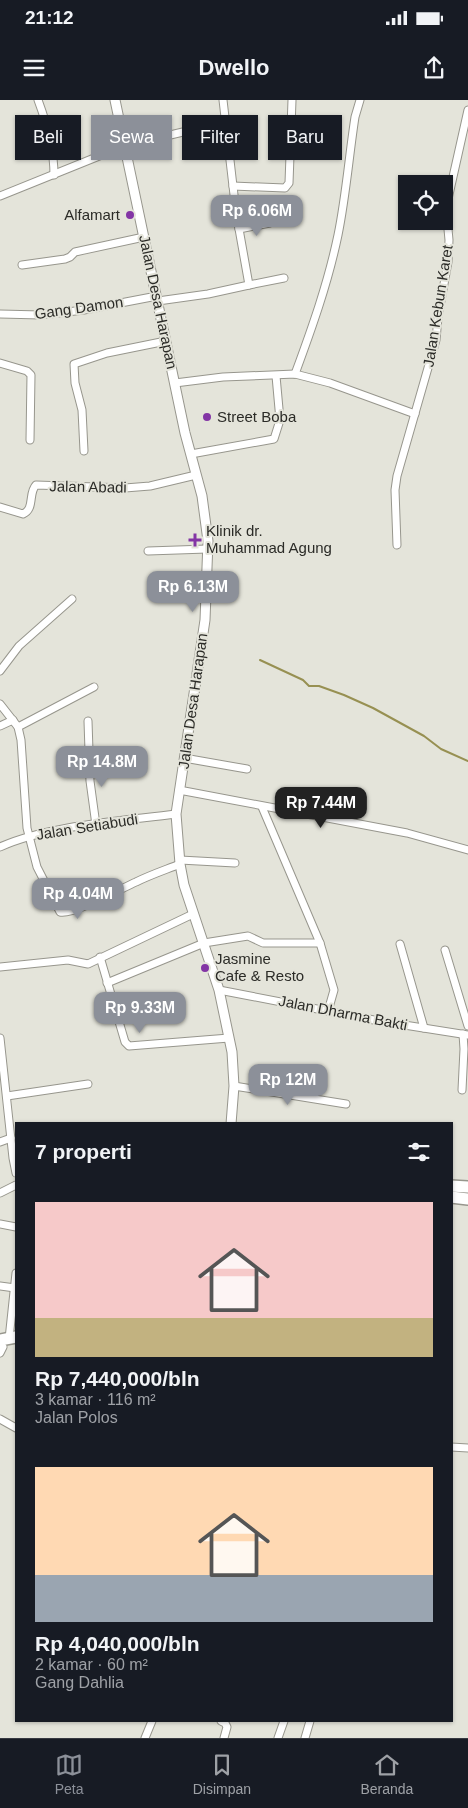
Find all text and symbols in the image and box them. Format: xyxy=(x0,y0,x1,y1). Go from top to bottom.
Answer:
text: 21:12 xyxy=(25,7,74,28)
icon: menu xyxy=(20,54,48,82)
icon: share xyxy=(420,54,448,82)
text: Dwello xyxy=(199,55,269,80)
chip: Beli xyxy=(15,115,81,160)
chip: Sewa xyxy=(91,115,172,160)
chip: Filter xyxy=(182,115,258,160)
chip: Baru xyxy=(268,115,342,160)
map controls xyxy=(398,175,453,230)
button: locate xyxy=(398,175,453,230)
pin: Rp 6.06M xyxy=(205,194,309,237)
text: Rp 6.06M xyxy=(222,202,292,219)
place label: Alfamart xyxy=(64,206,121,223)
marker: Alfamart xyxy=(124,209,136,221)
street label: Jalan Desa Harapan xyxy=(136,233,181,371)
street label: Jalan Kebun Karet xyxy=(419,243,456,368)
street label: Gang Damon xyxy=(34,293,124,322)
place label: Street Boba xyxy=(217,408,297,425)
marker: Street Boba xyxy=(201,411,213,423)
street label: Jalan Abadi xyxy=(49,477,127,496)
place label: Klinik dr. Muhammad Agung xyxy=(206,522,332,556)
marker: Klinik dr. Muhammad Agung xyxy=(188,533,202,547)
pin: Rp 6.13M xyxy=(141,570,245,613)
text: Rp 6.13M xyxy=(158,578,228,595)
street label: Jalan Desa Harapan xyxy=(175,632,210,770)
pin: Rp 14.8M xyxy=(50,746,154,788)
text: Rp 14.8M xyxy=(67,753,137,770)
pin: Rp 7.44M xyxy=(269,786,373,829)
text: Rp 7.44M xyxy=(286,794,356,811)
street label: Jalan Setiabudi xyxy=(35,810,139,843)
pin: Rp 4.04M xyxy=(26,878,130,920)
text: Rp 4.04M xyxy=(43,885,113,902)
place label: Jasmine Cafe & Resto xyxy=(215,950,304,984)
marker: Jasmine Cafe & Resto xyxy=(199,962,211,974)
pin: Rp 9.33M xyxy=(88,992,192,1034)
street label: Jalan Dharma Bakti xyxy=(277,992,409,1033)
text: Rp 9.33M xyxy=(105,999,175,1016)
pin: Rp 12M xyxy=(247,1064,329,1106)
text: Rp 12M xyxy=(260,1071,316,1088)
icon: filters xyxy=(405,1138,433,1166)
text: 7 properti xyxy=(35,1140,132,1163)
icon: home xyxy=(189,1235,279,1325)
text: Rp 7,440,000/bln xyxy=(35,1367,200,1390)
text: 3 kamar · 116 m² xyxy=(35,1391,156,1408)
text: Jalan Polos xyxy=(35,1409,118,1426)
icon: home xyxy=(189,1500,279,1590)
text: Rp 4,040,000/bln xyxy=(35,1632,200,1655)
text: 2 kamar · 60 m² xyxy=(35,1656,148,1673)
text: Gang Dahlia xyxy=(35,1674,124,1691)
tab: Peta xyxy=(55,1751,83,1797)
tab: Disimpan xyxy=(193,1751,251,1797)
tab: Beranda xyxy=(360,1751,413,1797)

